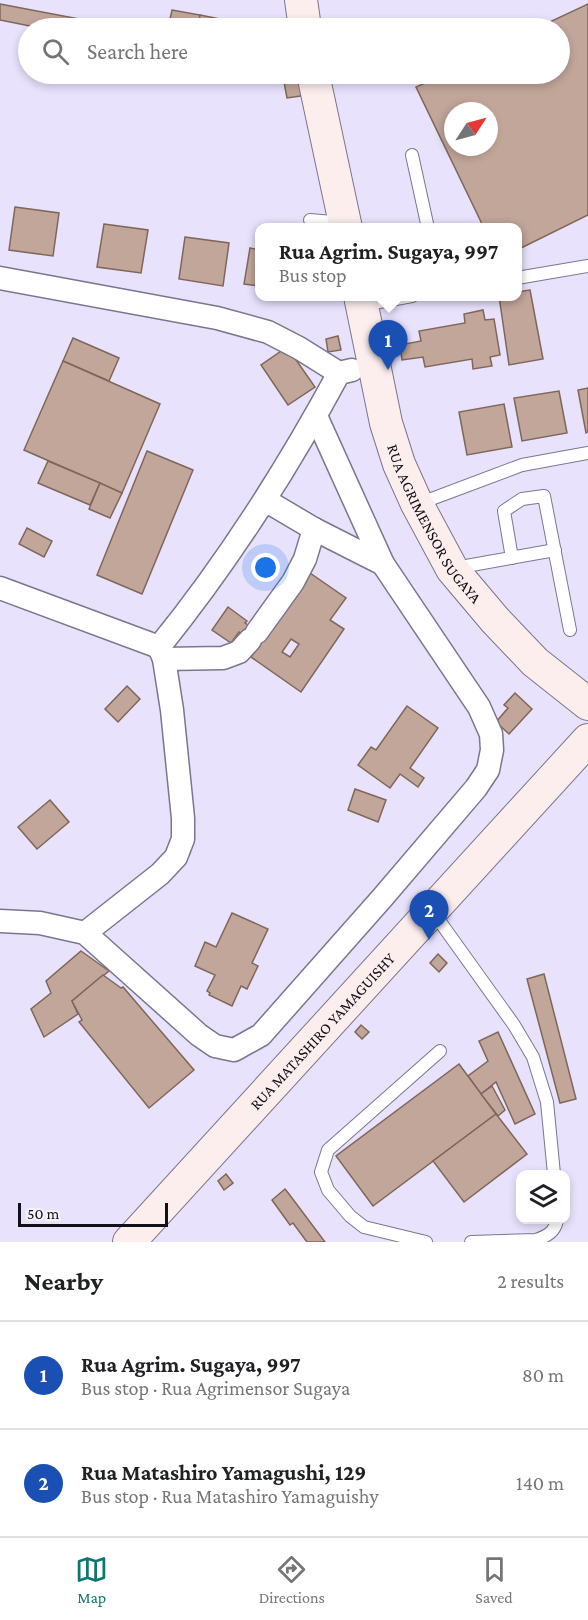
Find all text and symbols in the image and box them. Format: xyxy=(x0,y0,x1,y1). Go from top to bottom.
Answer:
search box xyxy=(18,18,570,84)
icon: search xyxy=(39,35,72,68)
text: Search here xyxy=(87,39,188,64)
north arrow xyxy=(444,102,498,156)
popup xyxy=(255,223,522,301)
text: Rua Agrim. Sugaya, 997 xyxy=(279,239,498,264)
text: Bus stop xyxy=(279,264,347,286)
pin: 1 xyxy=(368,320,408,370)
street label: RUA AGRIMENSOR SUGAYA xyxy=(384,442,485,607)
your location xyxy=(251,553,280,582)
pin: 2 xyxy=(410,890,448,940)
street label: RUA MATASHIRO YAMAGUISHY xyxy=(247,949,399,1113)
map controls xyxy=(516,1170,570,1224)
button: layers xyxy=(516,1170,570,1224)
scale bar xyxy=(18,1200,168,1228)
text: 50 m xyxy=(27,1205,59,1222)
text: Nearby xyxy=(24,1267,103,1296)
text: 2 results xyxy=(497,1270,564,1292)
text: Rua Agrim. Sugaya, 997 xyxy=(81,1352,301,1377)
text: 1 xyxy=(40,1364,47,1386)
text: 80 m xyxy=(522,1364,564,1386)
text: Bus stop · Rua Agrimensor Sugaya xyxy=(81,1377,350,1399)
text: Rua Matashiro Yamagushi, 129 xyxy=(81,1460,366,1485)
text: 2 xyxy=(38,1472,49,1494)
text: 140 m xyxy=(516,1472,564,1494)
text: Bus stop · Rua Matashiro Yamaguishy xyxy=(81,1485,379,1507)
tab: Map xyxy=(75,1553,108,1606)
tab: Directions xyxy=(259,1553,325,1606)
tab: Saved xyxy=(475,1553,513,1606)

